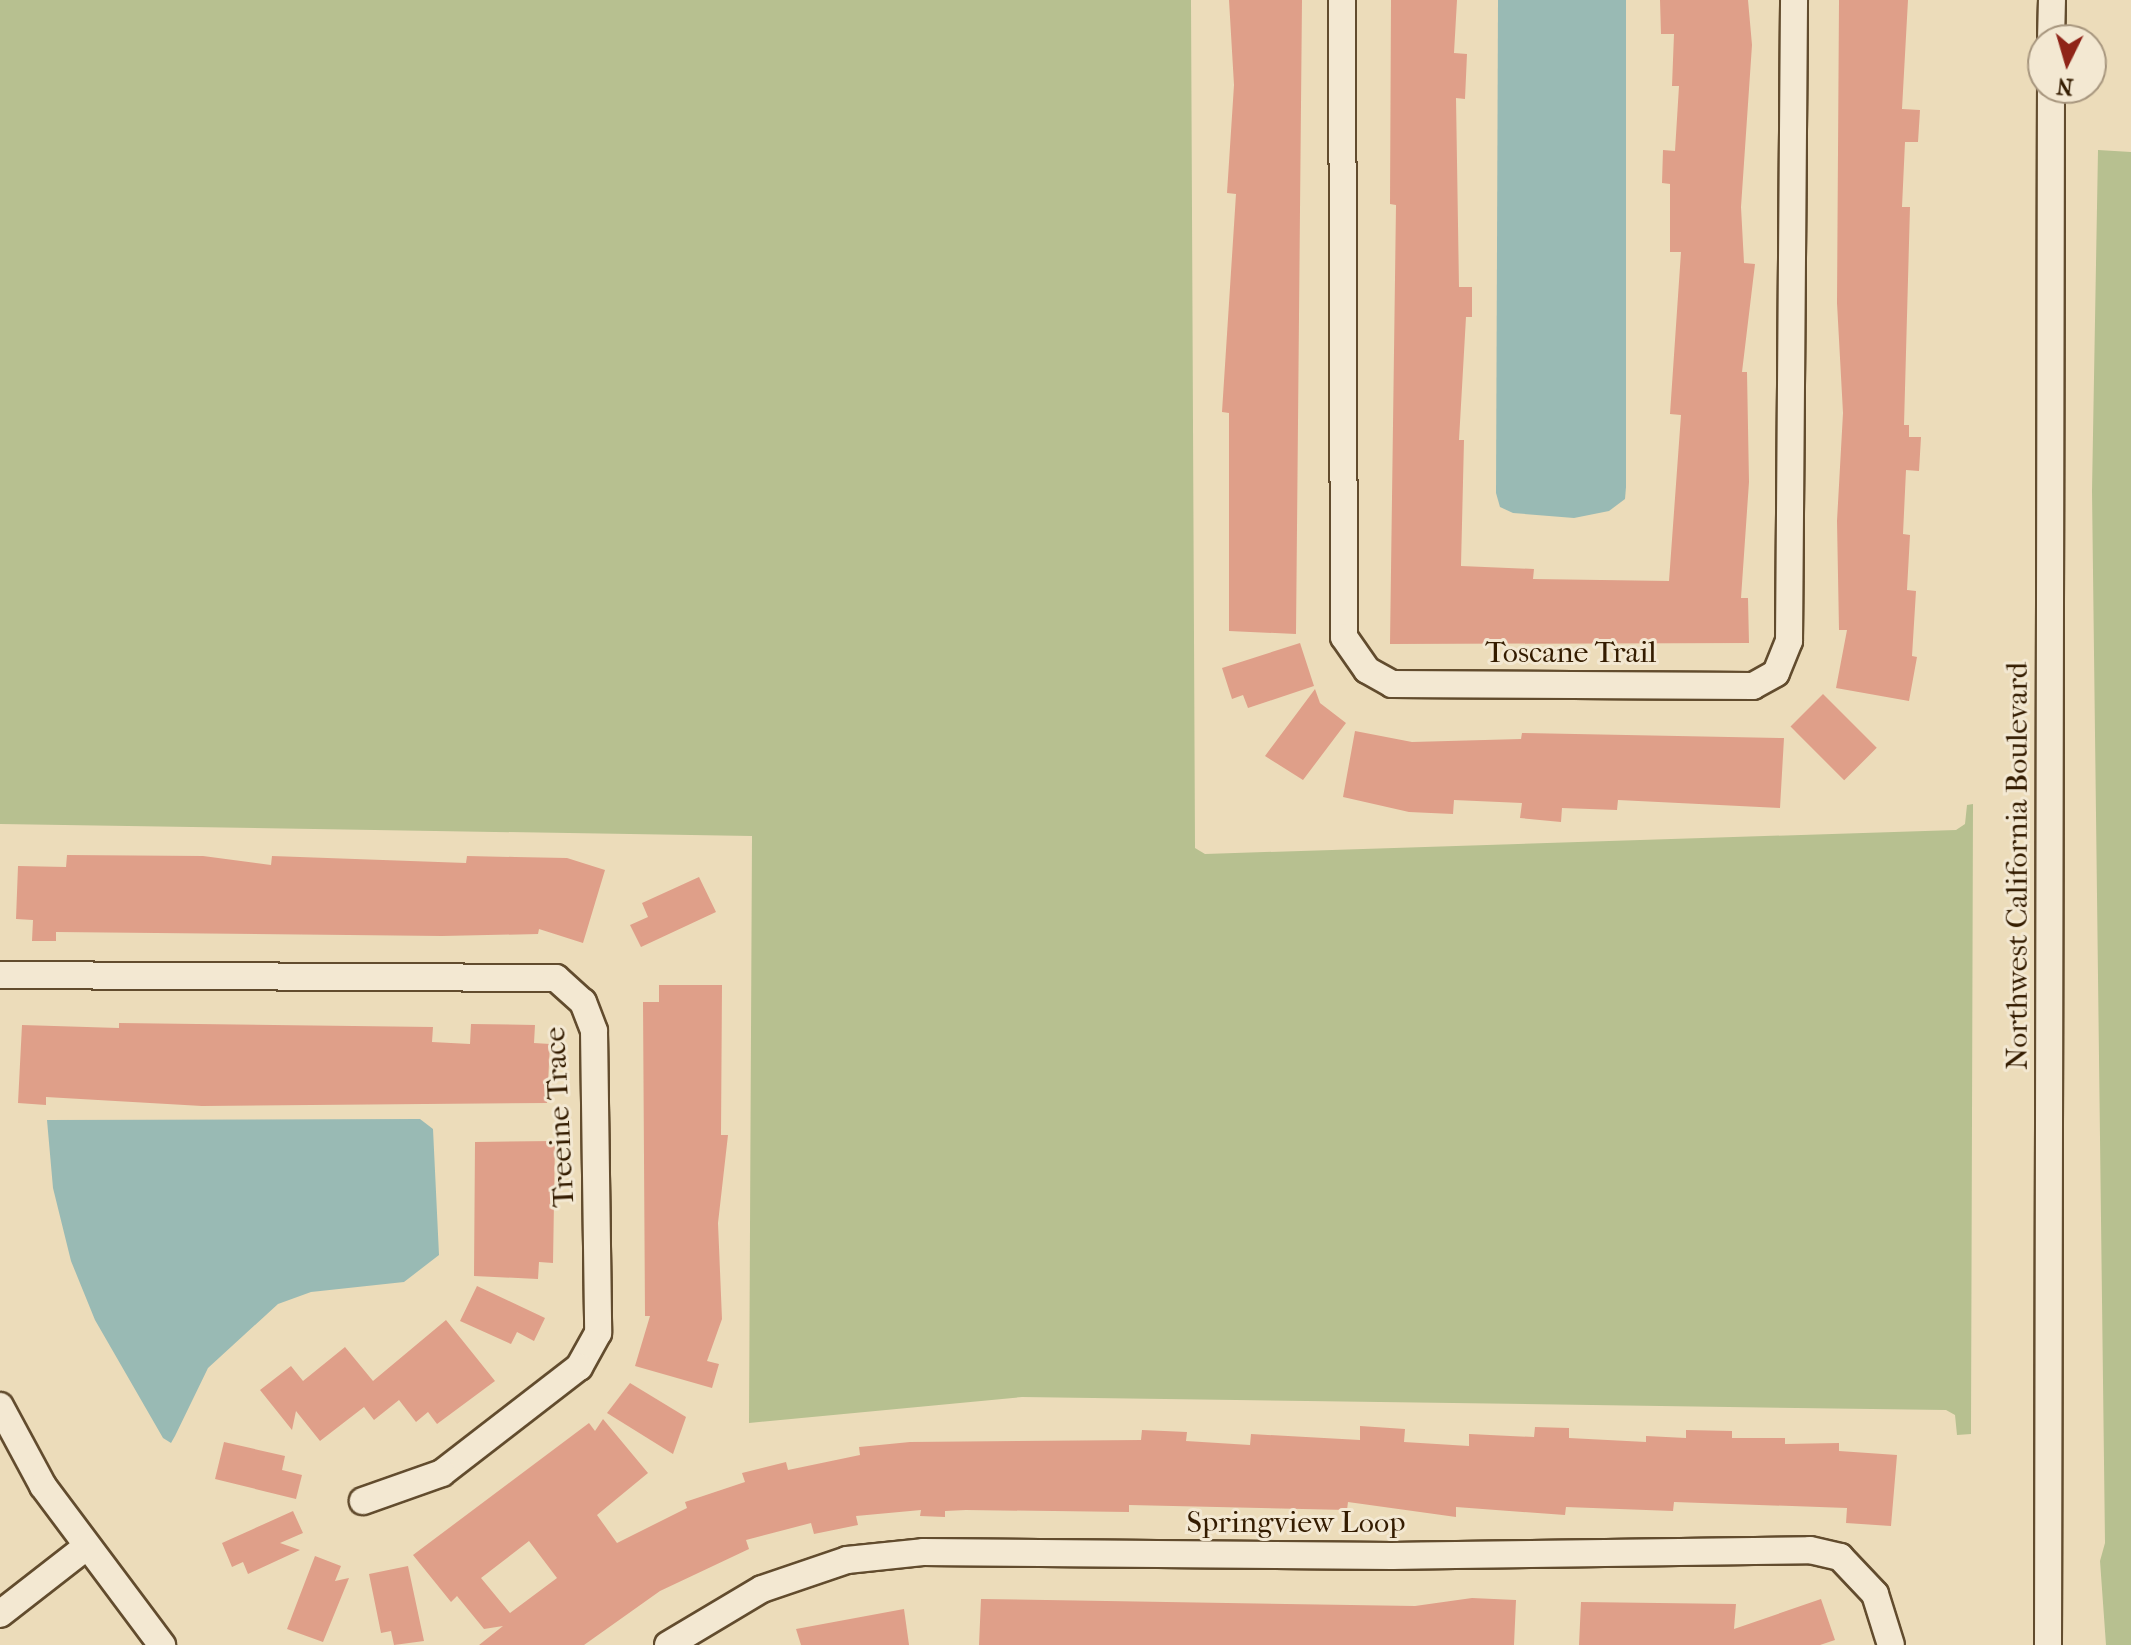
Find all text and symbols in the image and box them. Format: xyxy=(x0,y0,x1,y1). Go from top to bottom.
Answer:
north arrow xyxy=(2027,24,2107,104)
text: N xyxy=(2056,72,2075,100)
street label: Toscane Trail xyxy=(1485,635,1657,671)
street label: Northwest California Boulevard xyxy=(2000,662,2036,1070)
street label: Treeine Trace xyxy=(537,1026,583,1208)
street label: Springview Loop xyxy=(1187,1505,1405,1541)

